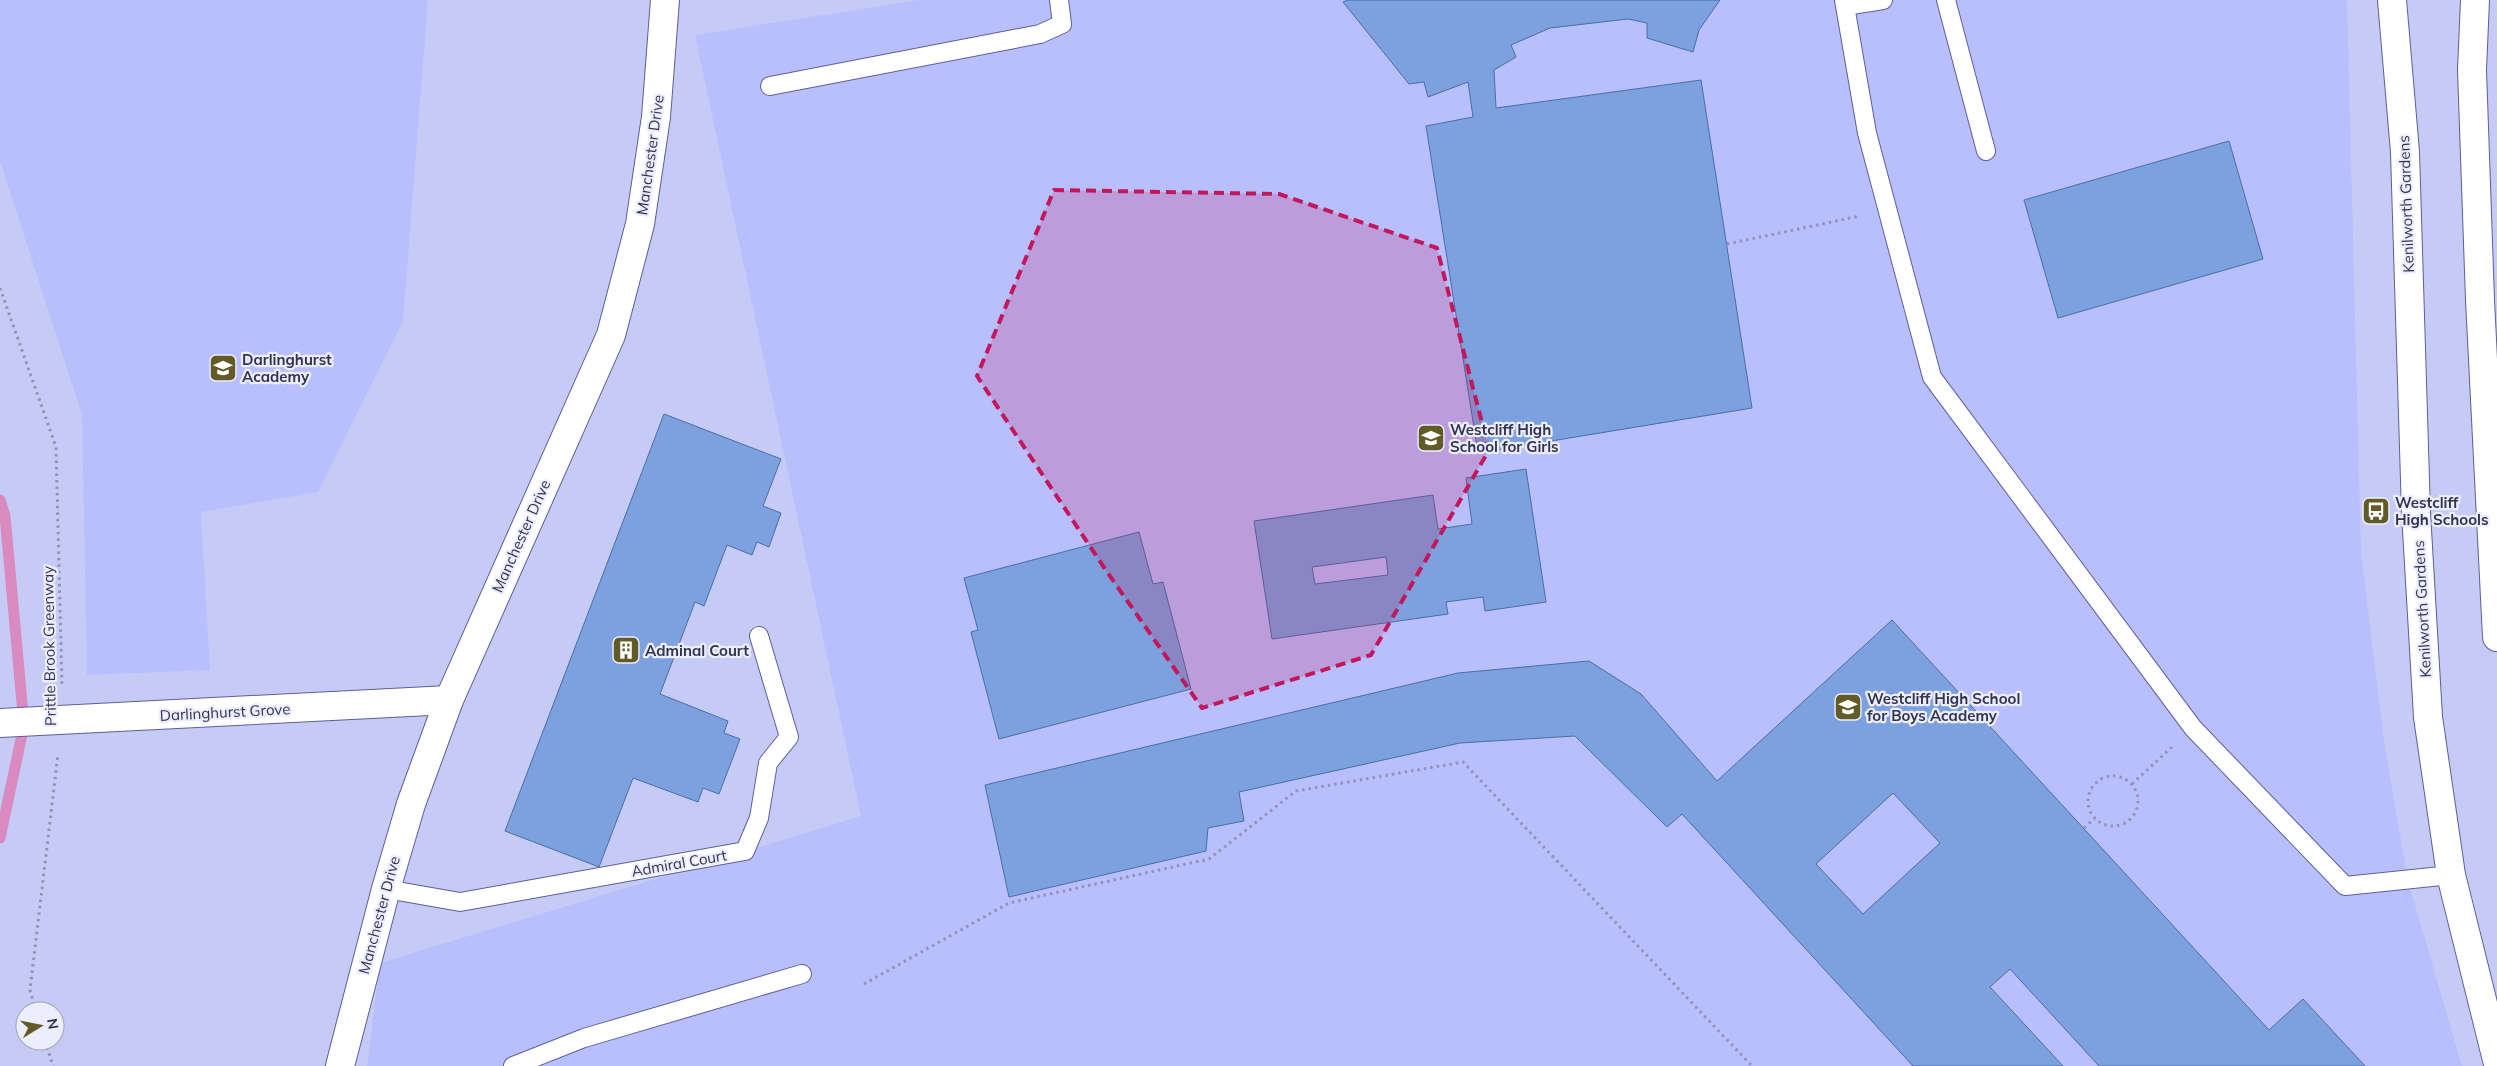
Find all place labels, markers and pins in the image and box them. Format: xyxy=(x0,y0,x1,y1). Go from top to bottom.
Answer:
place label: Darlinghurst Academy xyxy=(242,350,332,386)
school or university icon: Darlinghurst Academy xyxy=(208,353,238,383)
place label: Westcliff High School for Girls xyxy=(1450,420,1559,456)
school or university icon: Westcliff High School for Girls xyxy=(1416,423,1446,453)
place label: Westcliff High Schools xyxy=(2395,493,2488,529)
bus stop icon: Westcliff High Schools xyxy=(2361,496,2391,526)
building icon: Adminal Court xyxy=(611,635,641,665)
place label: Adminal Court xyxy=(645,641,749,660)
place label: Westcliff High School for Boys Academy xyxy=(1867,689,2020,725)
school or university icon: Westcliff High School for Boys Academy xyxy=(1833,692,1863,722)

